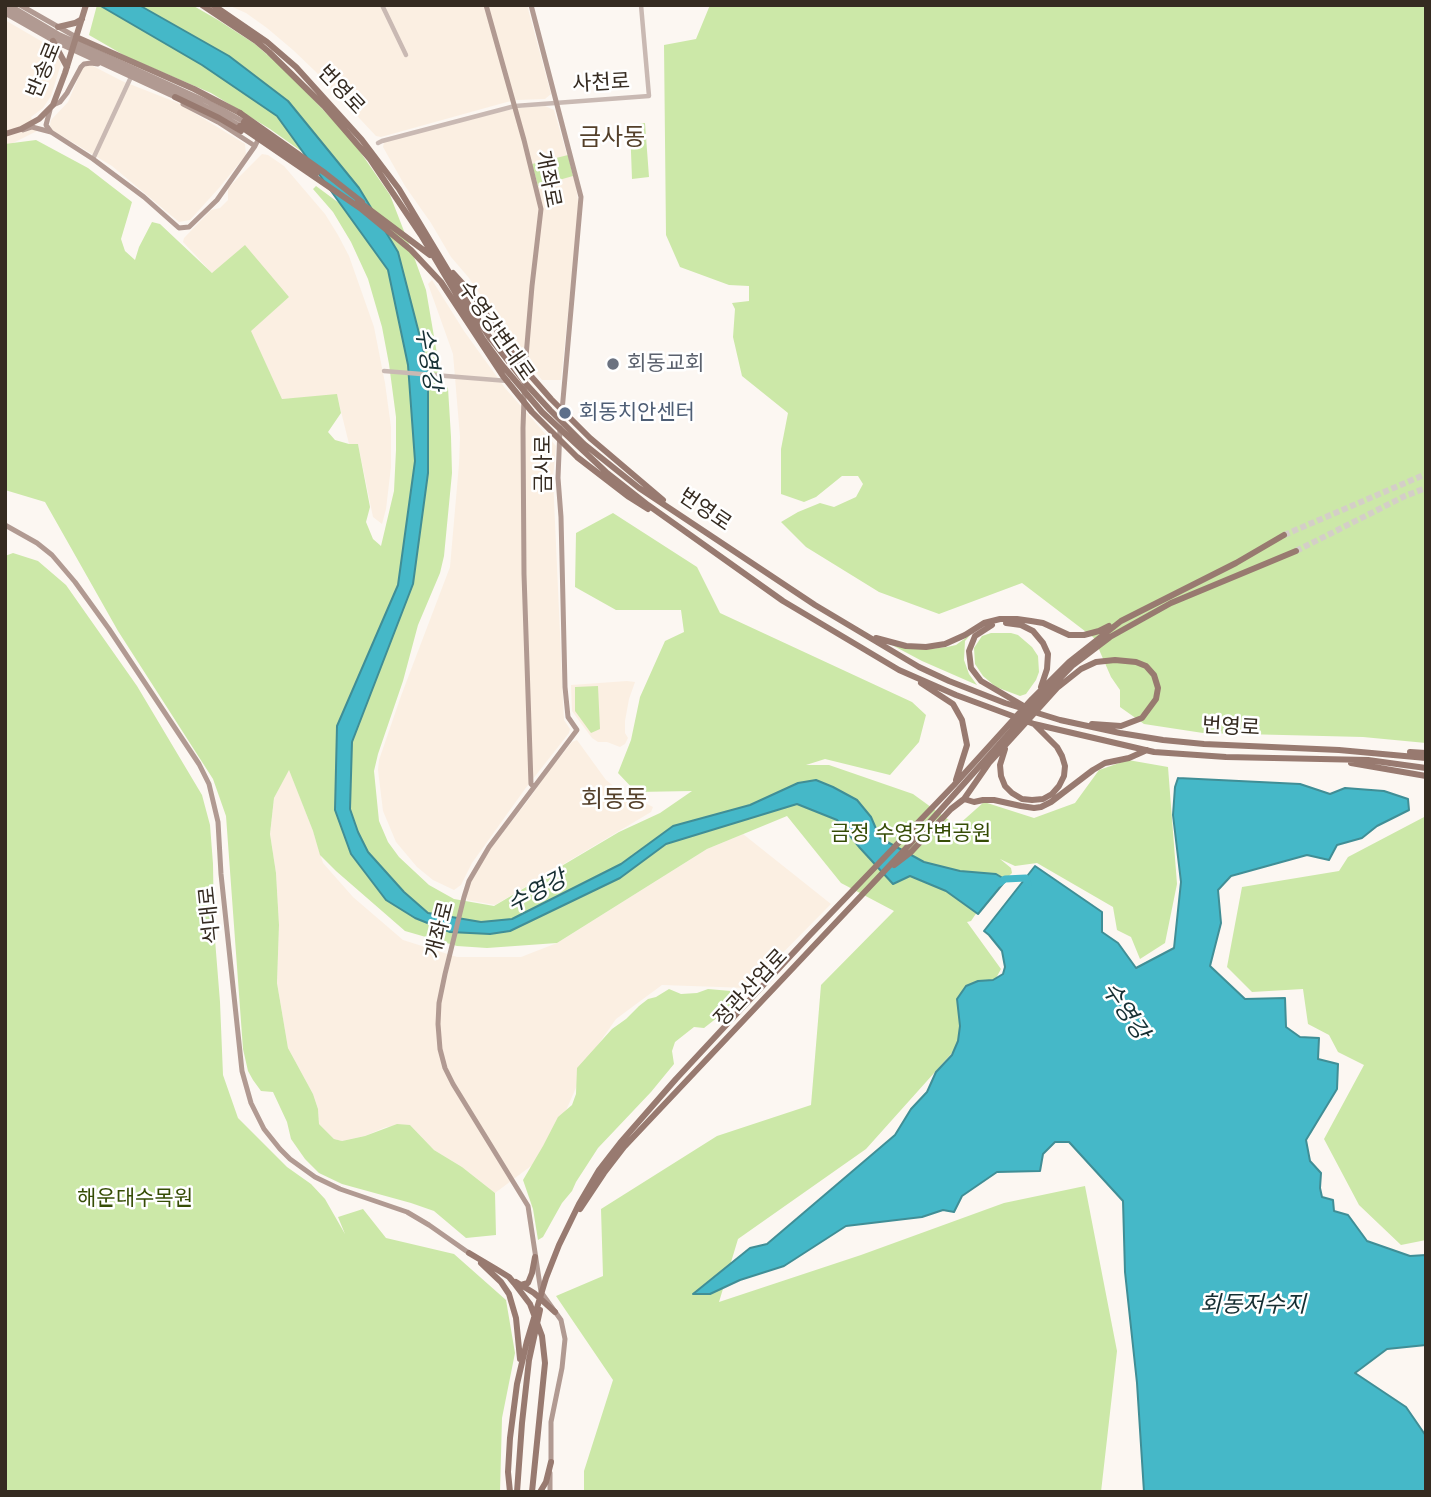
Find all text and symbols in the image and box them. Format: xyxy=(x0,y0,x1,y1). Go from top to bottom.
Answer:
street label: 반송로 xyxy=(21,38,67,102)
street label: 번영로 xyxy=(312,60,370,120)
street label: 사천로 xyxy=(571,69,631,97)
district label: 금사동 xyxy=(579,124,645,152)
street label: 개좌로 xyxy=(530,148,566,210)
street label: 수영강변대로 xyxy=(452,276,540,386)
water label: 수영강 xyxy=(409,325,447,393)
place label: 회동교회 xyxy=(627,351,704,377)
marker: 회동교회 xyxy=(605,356,621,372)
place label: 회동치안센터 xyxy=(579,400,695,426)
marker: 회동치안센터 xyxy=(557,405,573,421)
street label: 금사로 xyxy=(531,435,557,493)
street label: 번영로 xyxy=(674,483,736,537)
street label: 번영로 xyxy=(1201,713,1261,741)
district label: 회동동 xyxy=(581,786,647,814)
park label: 금정 수영강변공원 xyxy=(831,821,991,847)
water label: 수영강 xyxy=(502,865,572,919)
street label: 석대로 xyxy=(194,885,226,945)
street label: 개좌로 xyxy=(421,899,459,961)
street label: 정관산업로 xyxy=(709,944,793,1032)
water label: 수영강 xyxy=(1096,977,1154,1045)
park label: 해운대수목원 xyxy=(77,1186,193,1212)
water label: 회동저수지 xyxy=(1200,1291,1306,1319)

